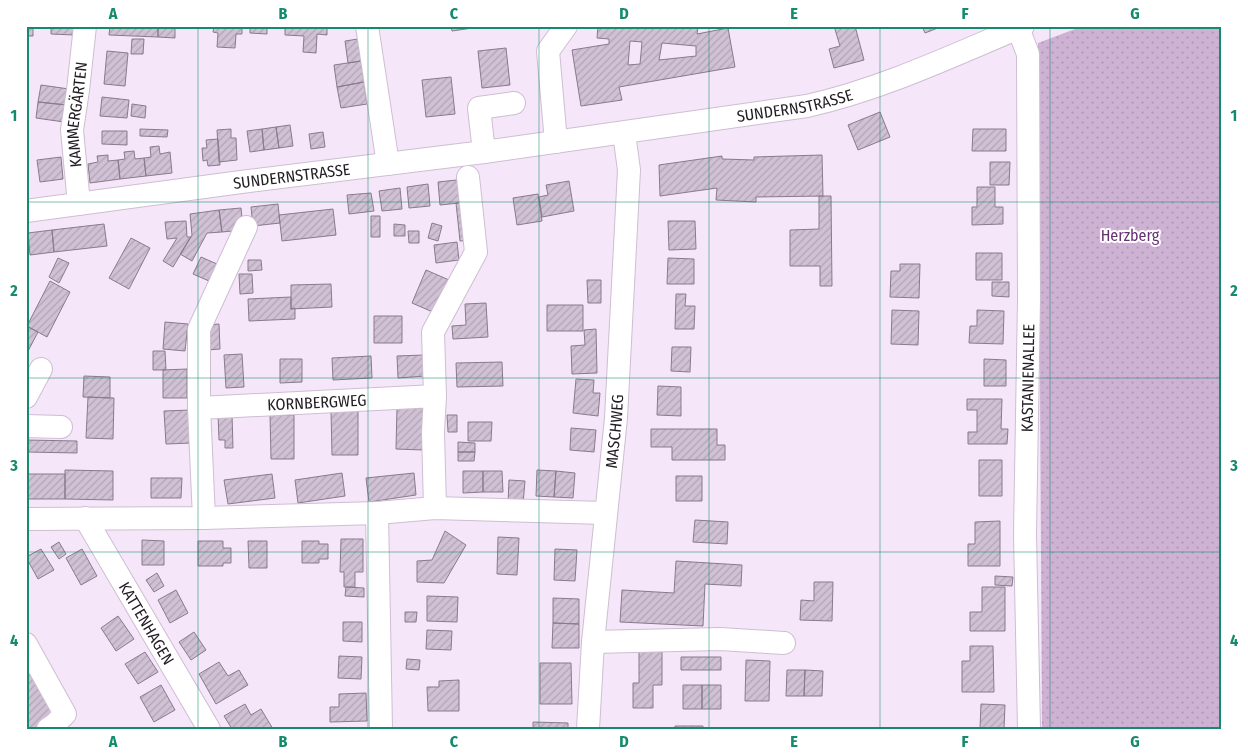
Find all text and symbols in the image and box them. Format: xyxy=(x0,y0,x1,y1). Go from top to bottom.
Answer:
text: A xyxy=(108,4,118,23)
text: B xyxy=(279,4,288,23)
text: C xyxy=(450,4,459,23)
text: D xyxy=(619,4,629,23)
text: E xyxy=(790,4,798,23)
text: F xyxy=(961,4,969,23)
text: G xyxy=(1130,4,1140,23)
street label: KAMMERGÄRTEN xyxy=(62,61,91,168)
street label: SUNDERNSTRASSE xyxy=(735,85,855,125)
text: 1 xyxy=(11,106,17,125)
text: 1 xyxy=(1231,106,1237,125)
street label: SUNDERNSTRASSE xyxy=(232,159,351,192)
park label: Herzberg xyxy=(1101,226,1160,245)
text: 2 xyxy=(9,281,18,300)
text: 2 xyxy=(1229,281,1238,300)
street label: KASTANIENALLEE xyxy=(1018,324,1038,432)
street label: KORNBERGWEG xyxy=(267,390,367,414)
street label: MASCHWEG xyxy=(601,394,627,469)
text: 3 xyxy=(9,456,18,475)
text: 3 xyxy=(1229,456,1238,475)
street label: KATTENHAGEN xyxy=(115,578,178,668)
text: 4 xyxy=(10,631,18,650)
text: 4 xyxy=(1230,631,1238,650)
text: A xyxy=(108,732,118,751)
text: B xyxy=(279,732,288,751)
text: C xyxy=(450,732,459,751)
text: D xyxy=(619,732,629,751)
text: E xyxy=(790,732,798,751)
text: F xyxy=(961,732,969,751)
text: G xyxy=(1130,732,1140,751)

